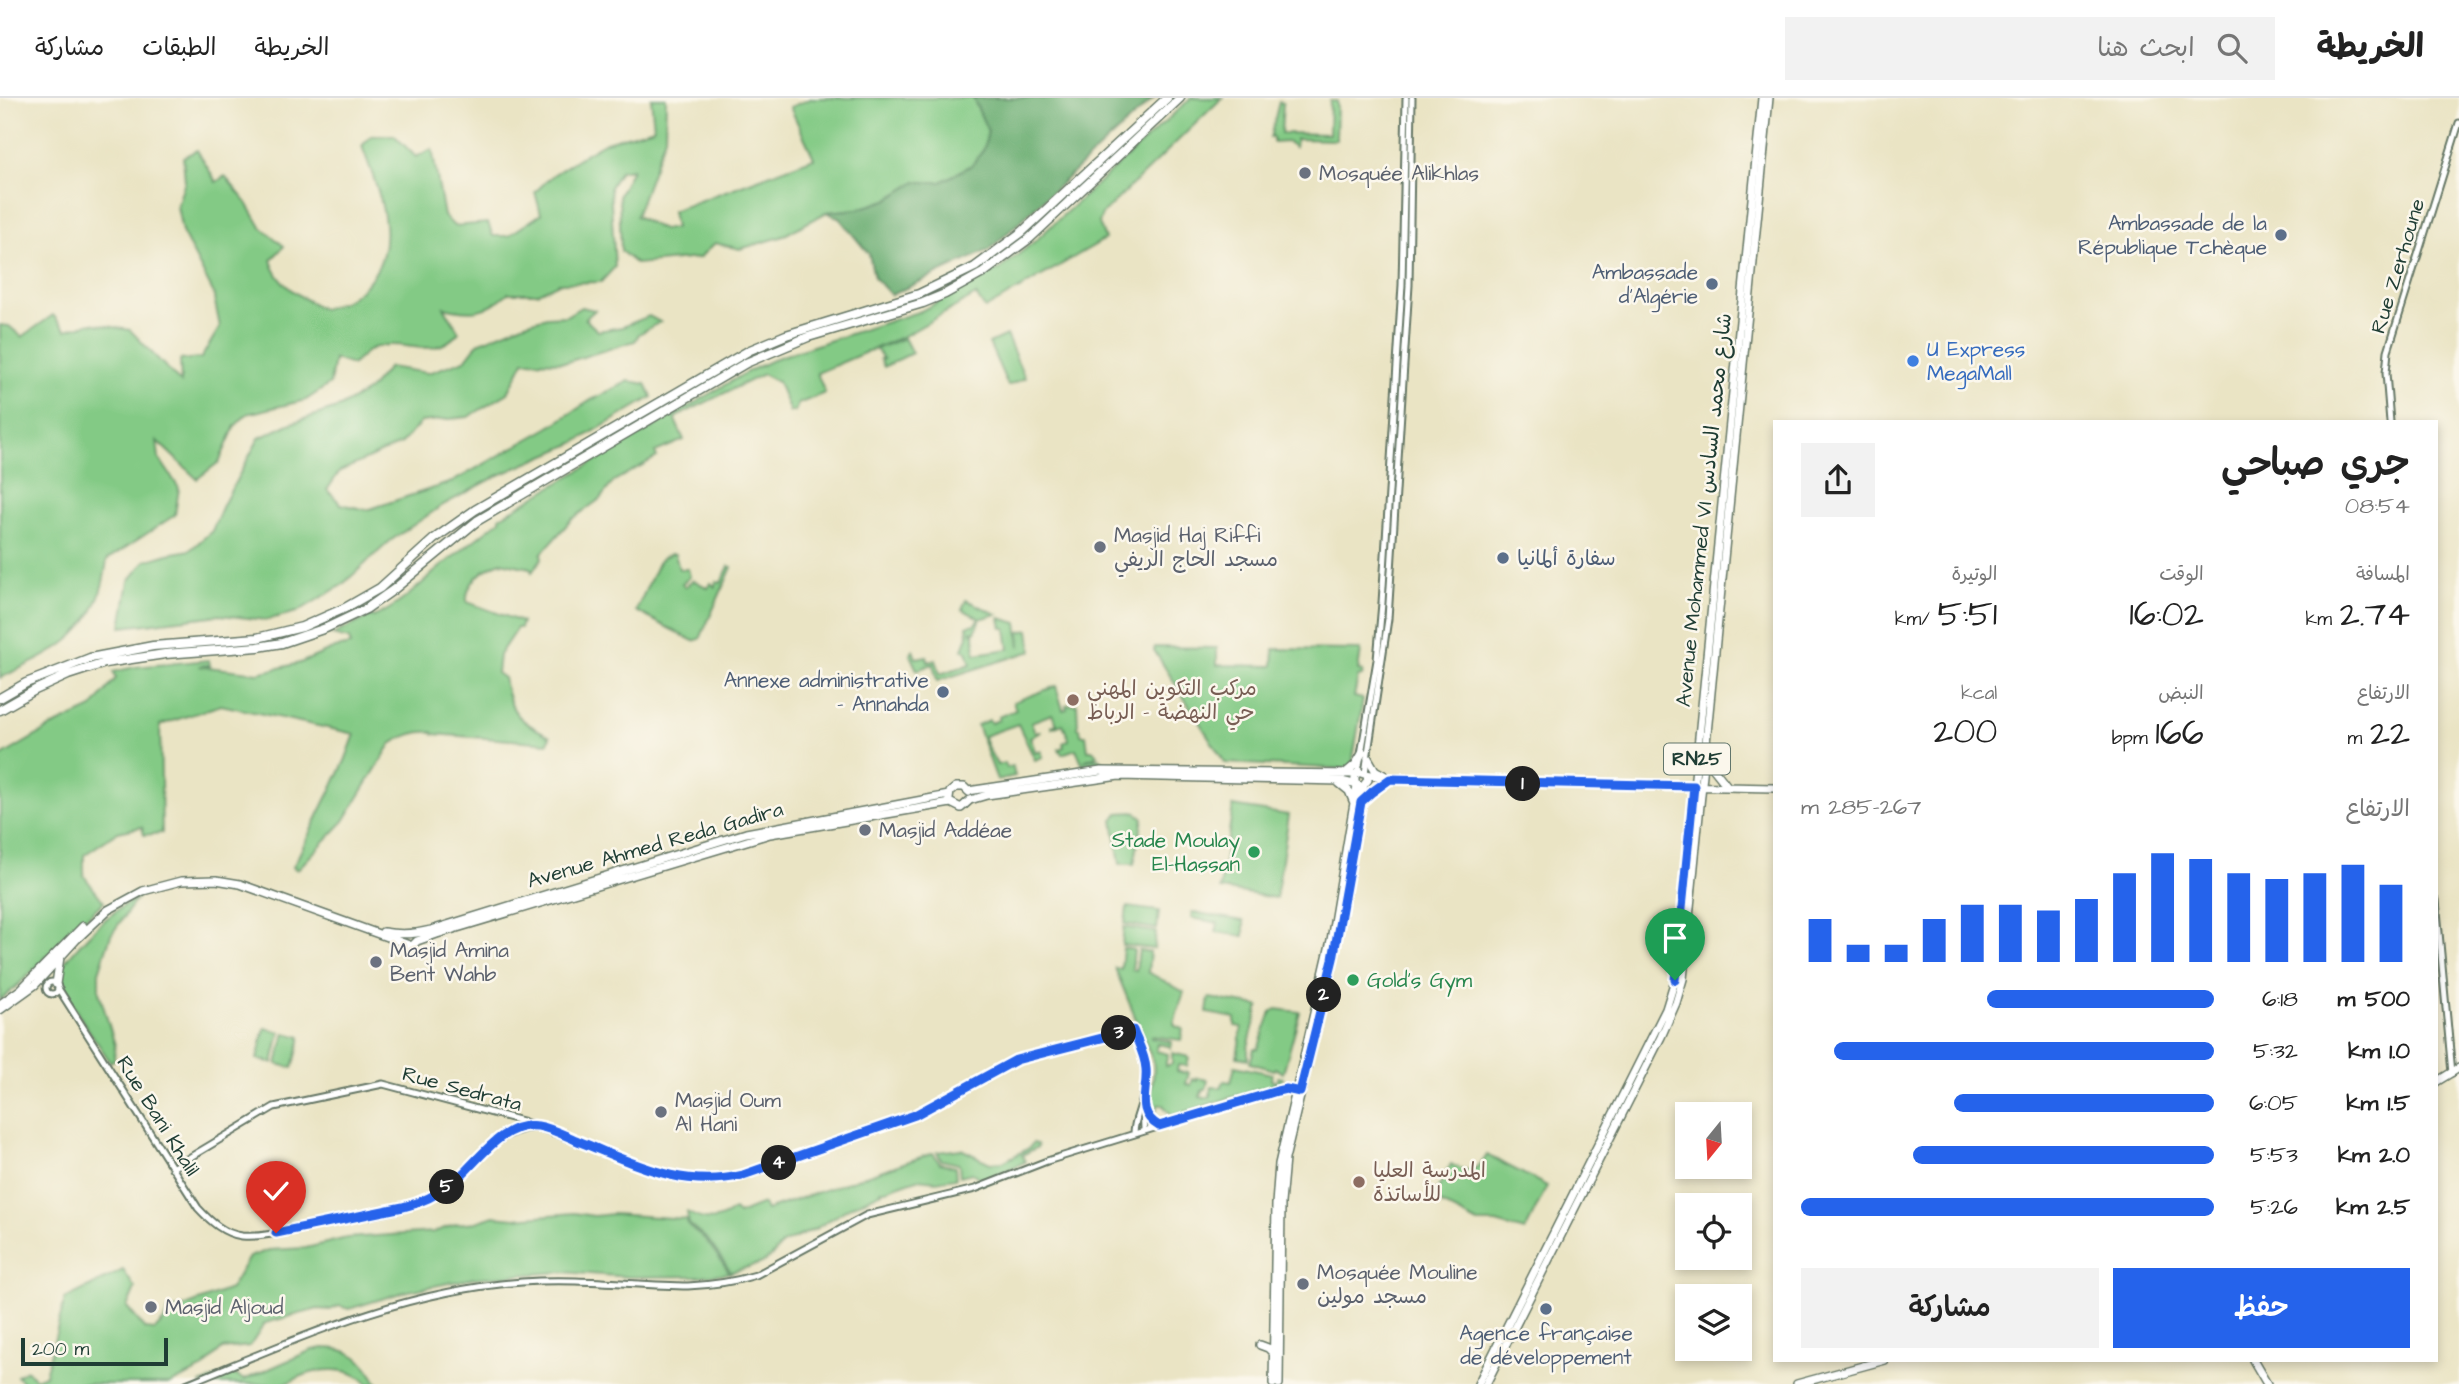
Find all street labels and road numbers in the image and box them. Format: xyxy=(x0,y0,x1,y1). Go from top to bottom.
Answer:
street label: Rue Zerhoune xyxy=(2364,195,2432,337)
street label: Avenue Mohammed VI شارع محمد السادس xyxy=(1669,312,1739,708)
road number: RN25 xyxy=(1664,744,1730,774)
street label: Avenue Ahmed Reda Gadira xyxy=(524,794,787,895)
street label: Rue Bani Khalil xyxy=(109,1050,207,1182)
street label: Rue Sedrata xyxy=(399,1059,525,1119)

